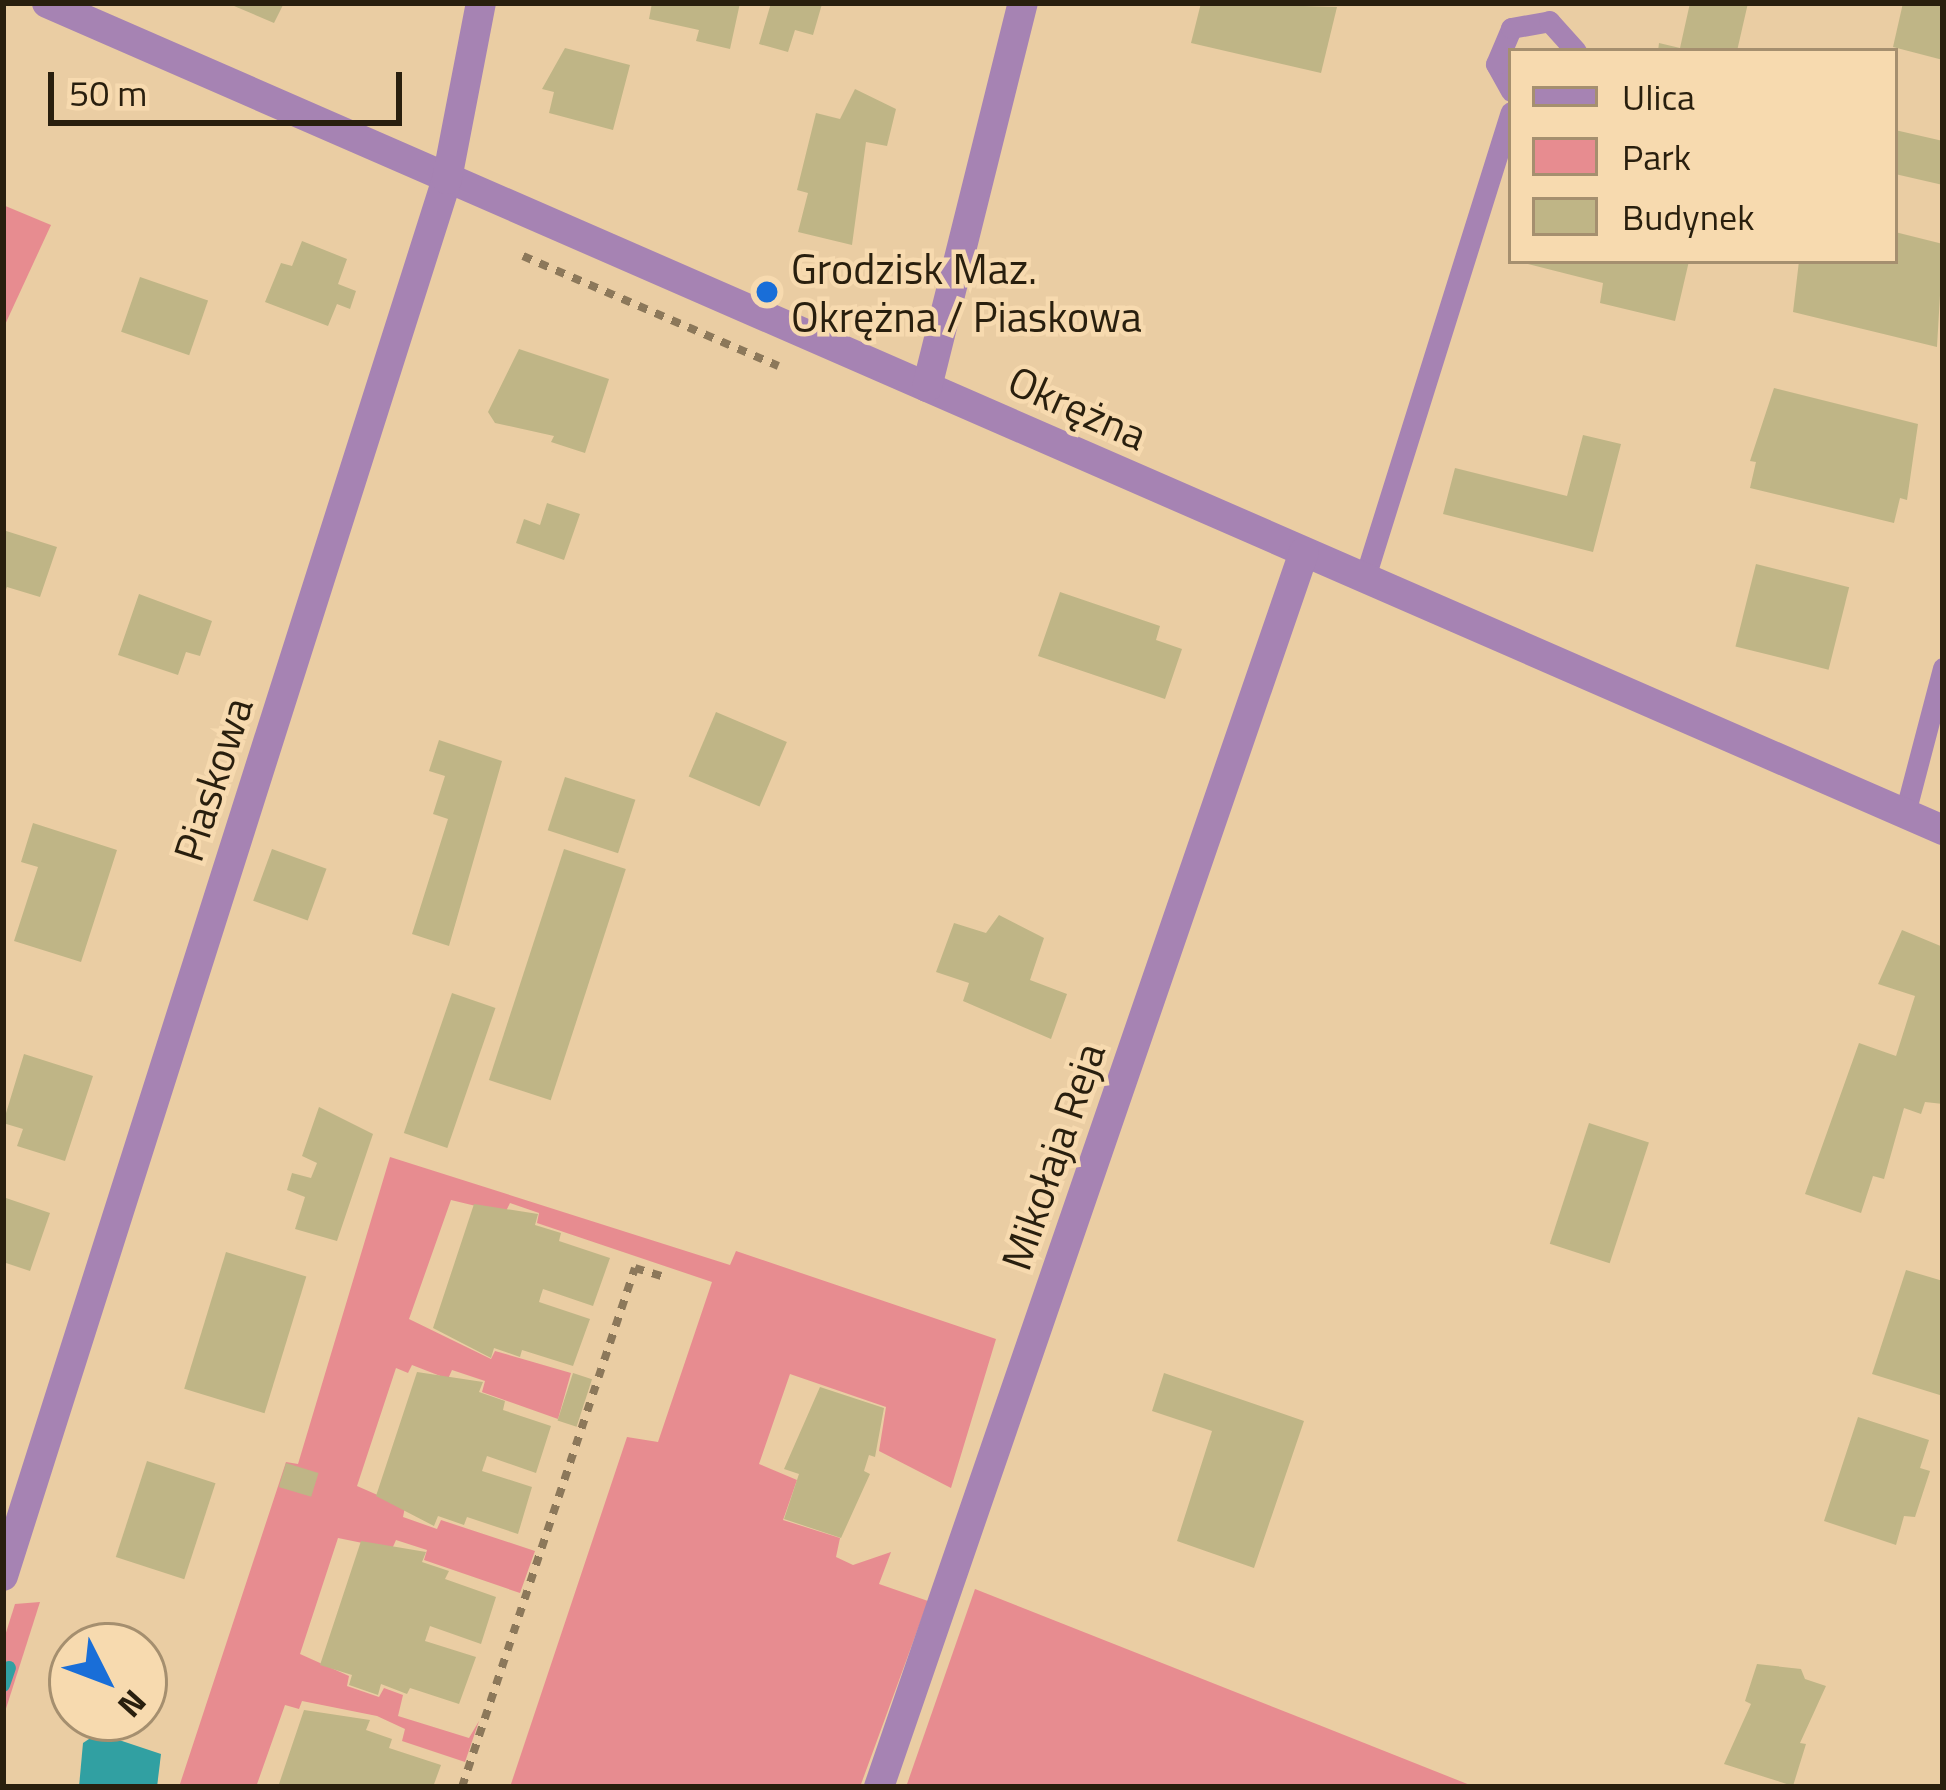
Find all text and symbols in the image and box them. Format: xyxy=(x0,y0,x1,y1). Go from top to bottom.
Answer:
scale bar xyxy=(54,48,408,122)
legend xyxy=(1508,48,1898,264)
text: 50 m xyxy=(69,65,147,120)
text: Ulica xyxy=(1622,69,1695,124)
text: Park xyxy=(1622,129,1691,184)
text: Budynek xyxy=(1622,189,1754,244)
place label: Grodzisk Maz. Okrężna / Piaskowa xyxy=(791,243,1142,342)
marker: Grodzisk Maz. Okrężna / Piaskowa xyxy=(754,279,780,305)
street label: Okrężna xyxy=(1001,354,1155,460)
street label: Piaskowa xyxy=(162,691,262,867)
street label: Mikołaja Reja xyxy=(990,1036,1114,1276)
north arrow xyxy=(48,1622,168,1742)
text: N xyxy=(106,1679,159,1729)

